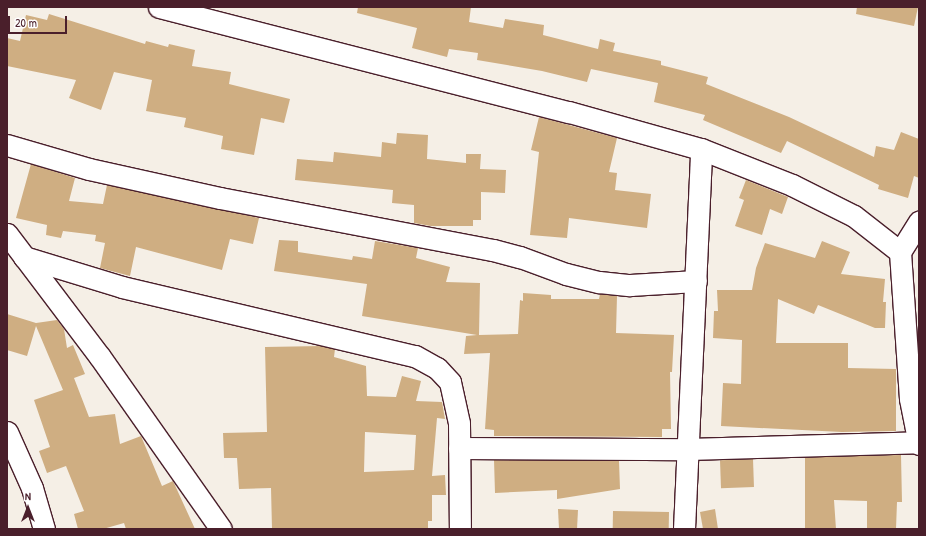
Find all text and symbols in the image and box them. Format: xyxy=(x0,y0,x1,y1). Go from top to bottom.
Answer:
scale bar xyxy=(10,8,69,34)
text: 20 m xyxy=(15,14,37,31)
north arrow xyxy=(8,488,48,528)
text: N xyxy=(25,489,31,503)

